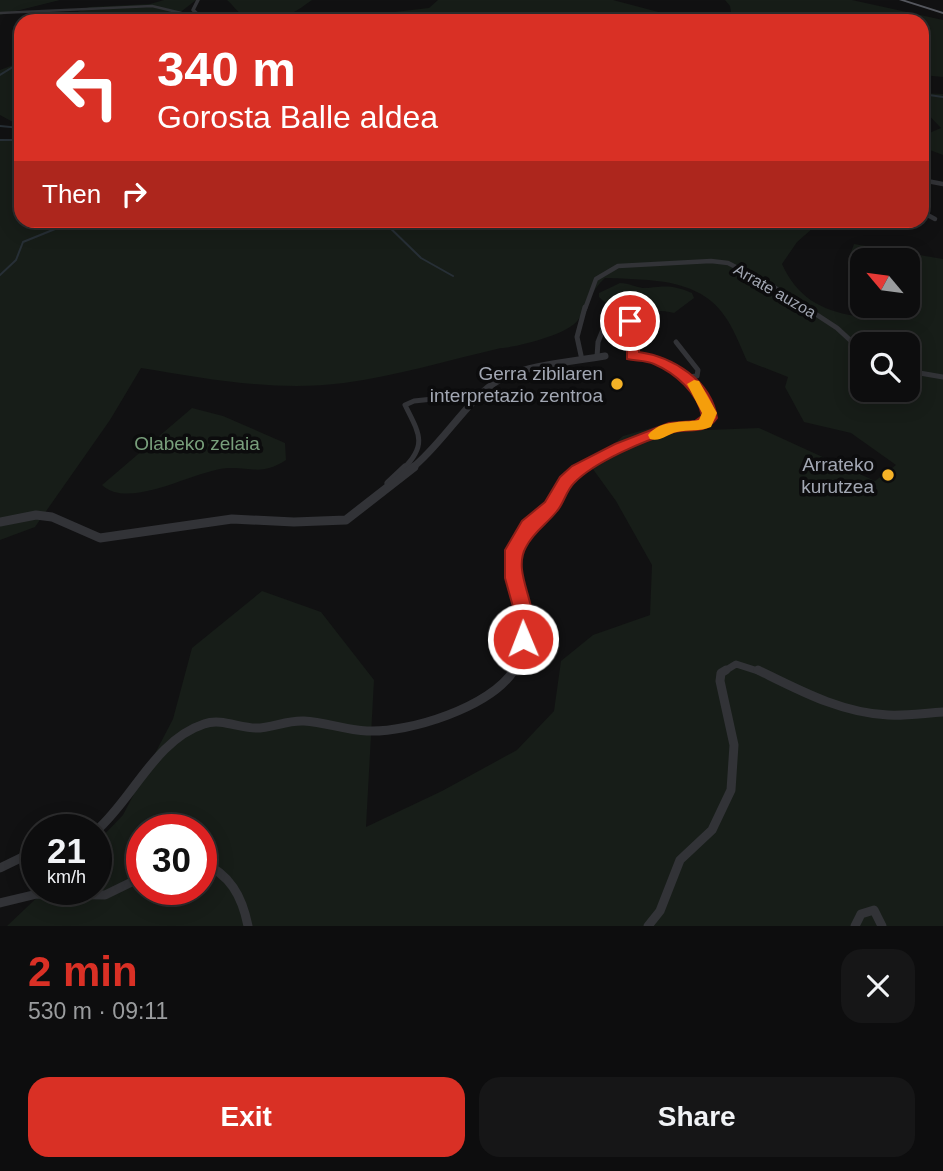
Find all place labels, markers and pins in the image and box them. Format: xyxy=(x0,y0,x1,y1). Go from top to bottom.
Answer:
pin xyxy=(600,291,660,351)
place label: Gerra zibilaren interpretazio zentroa xyxy=(430,363,603,406)
marker: Gerra zibilaren interpretazio zentroa xyxy=(609,376,625,392)
place label: Arrateko kurutzea xyxy=(801,454,874,497)
marker: Arrateko kurutzea xyxy=(880,467,896,483)

